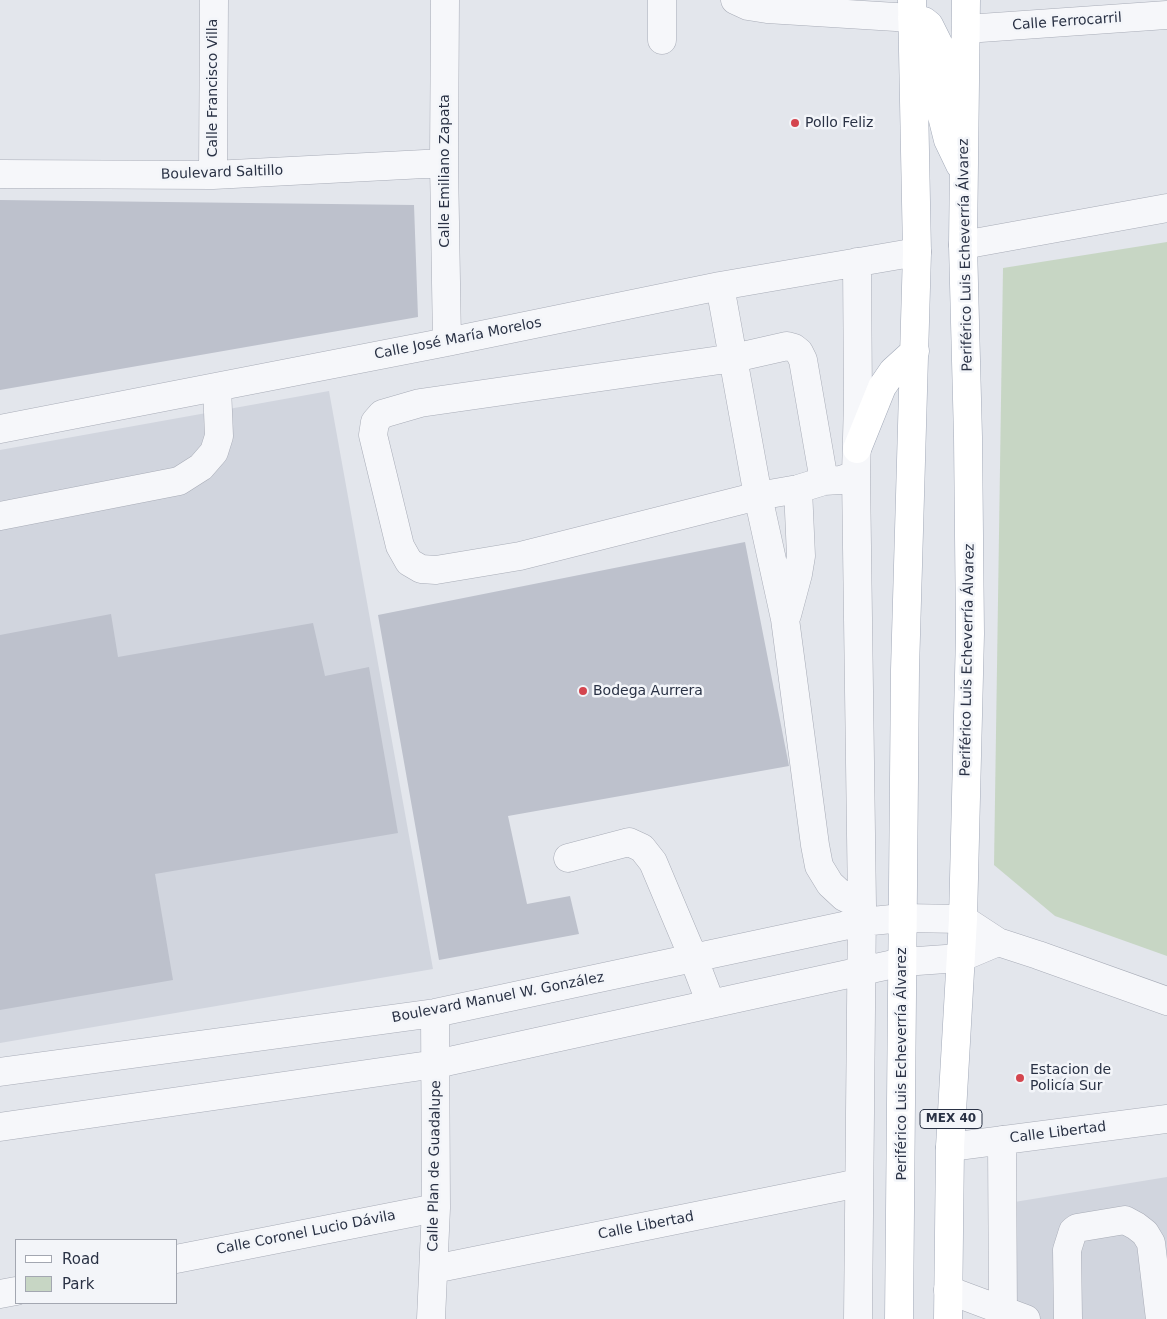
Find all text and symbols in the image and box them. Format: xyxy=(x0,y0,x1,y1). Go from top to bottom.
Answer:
street label: Calle Ferrocarril xyxy=(1012,10,1122,34)
street label: Calle Francisco Villa xyxy=(205,19,221,157)
street label: Calle Emiliano Zapata xyxy=(437,94,453,248)
place label: Pollo Feliz xyxy=(805,115,873,131)
marker: Pollo Feliz xyxy=(789,117,801,129)
street label: Periférico Luis Echeverría Álvarez xyxy=(956,138,976,372)
street label: Boulevard Saltillo xyxy=(161,162,283,184)
street label: Calle José María Morelos xyxy=(373,315,543,363)
street label: Periférico Luis Echeverría Álvarez xyxy=(958,543,978,777)
place label: Bodega Aurrera xyxy=(593,683,703,699)
marker: Bodega Aurrera xyxy=(577,685,589,697)
street label: Periférico Luis Echeverría Álvarez xyxy=(894,947,910,1181)
street label: Boulevard Manuel W. González xyxy=(390,969,606,1027)
place label: Estacion de Policía Sur xyxy=(1030,1062,1111,1094)
marker: Estacion de Policía Sur xyxy=(1014,1072,1026,1084)
street label: Calle Plan de Guadalupe xyxy=(425,1080,445,1252)
road number: MEX 40 xyxy=(920,1110,982,1128)
street label: Calle Libertad xyxy=(1009,1119,1107,1147)
street label: Calle Coronel Lucio Dávila xyxy=(215,1207,397,1259)
street label: Calle Libertad xyxy=(597,1208,695,1244)
legend xyxy=(15,1239,178,1304)
text: Road xyxy=(62,1250,100,1268)
text: Park xyxy=(62,1275,94,1293)

